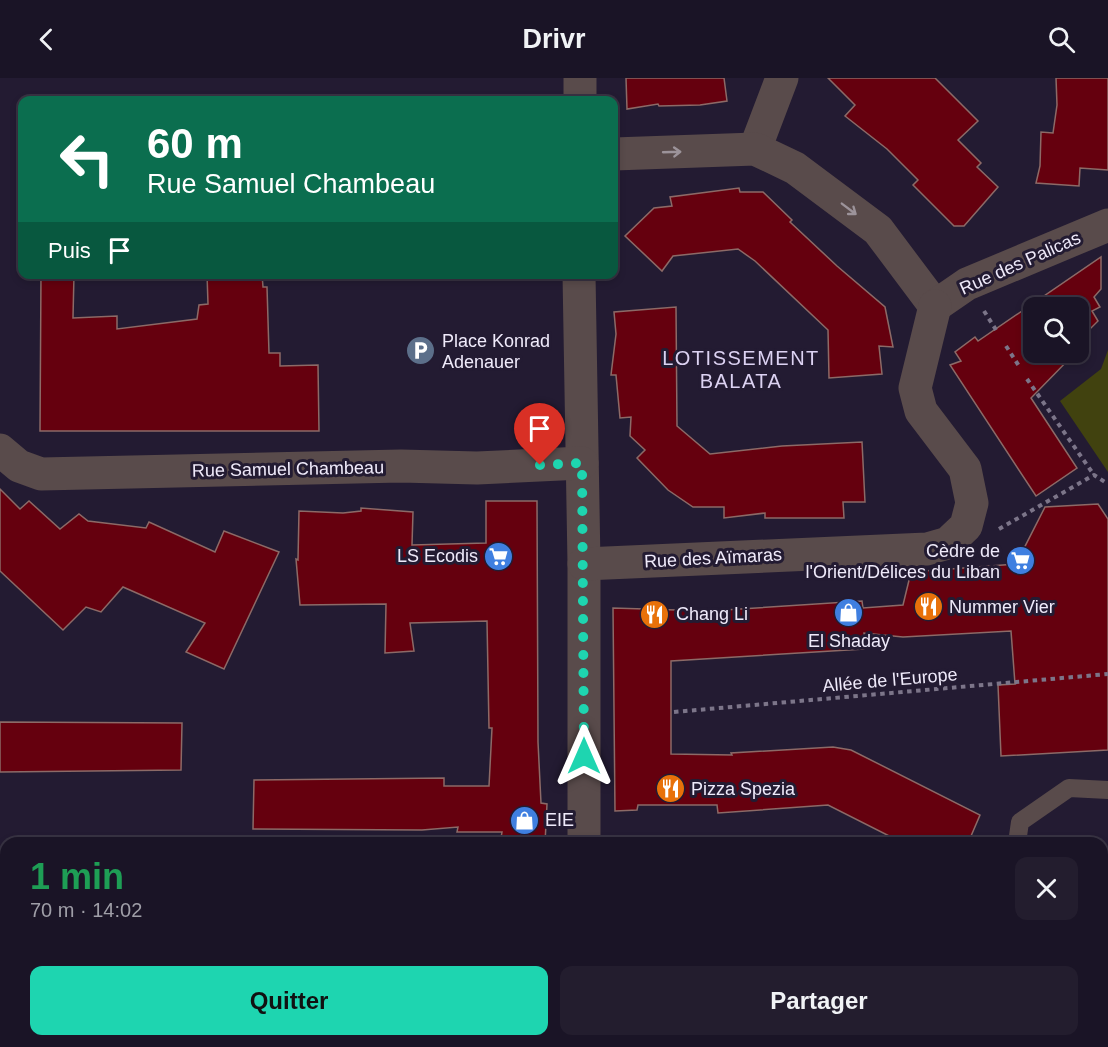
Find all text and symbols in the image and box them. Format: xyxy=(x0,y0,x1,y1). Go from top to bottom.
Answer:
icon: back xyxy=(30,23,63,56)
icon: search xyxy=(1045,23,1078,56)
text: Drivr xyxy=(522,24,586,54)
icon: left xyxy=(48,120,126,198)
text: 60 m xyxy=(147,120,243,167)
one-way arrow xyxy=(661,146,681,158)
text: Rue Samuel Chambeau xyxy=(147,169,435,199)
one-way arrow xyxy=(841,202,857,215)
street label: Rue des Palicas xyxy=(957,227,1083,299)
icon: arrive xyxy=(103,234,136,267)
text: Puis xyxy=(48,238,91,263)
map controls xyxy=(1023,297,1089,363)
button: search xyxy=(1023,297,1089,363)
place label: Place Konrad Adenauer xyxy=(442,331,550,372)
parking icon: Place Konrad Adenauer xyxy=(405,335,437,367)
district label: LOTISSEMENT BALATA xyxy=(662,347,820,392)
pin xyxy=(514,403,565,465)
icon: arrive xyxy=(523,412,556,445)
street label: Rue Samuel Chambeau xyxy=(192,457,384,481)
supermarket icon: LS Ecodis xyxy=(483,540,515,572)
place label: Cèdre de l'Orient/Délices du Liban xyxy=(805,541,1000,582)
street label: Rue des Aïmaras xyxy=(644,544,782,572)
supermarket icon: Cèdre de l'Orient/Délices du Liban xyxy=(1005,545,1037,577)
place label: LS Ecodis xyxy=(397,546,478,566)
restaurant icon: Nummer Vier xyxy=(912,591,944,623)
shop icon: El Shaday xyxy=(833,596,865,628)
place label: Nummer Vier xyxy=(949,597,1055,617)
restaurant icon: Chang Li xyxy=(639,598,671,630)
place label: Chang Li xyxy=(676,604,748,624)
place label: El Shaday xyxy=(808,631,890,651)
street label: Allée de l'Europe xyxy=(822,664,958,696)
position arrow xyxy=(552,724,616,788)
restaurant icon: Pizza Spezia xyxy=(654,773,686,805)
place label: Pizza Spezia xyxy=(691,779,796,799)
shop icon: EIE xyxy=(508,804,540,836)
place label: EIE xyxy=(545,810,574,830)
text: 1 min xyxy=(30,856,124,897)
button: close xyxy=(1015,857,1078,920)
text: 70 m · 14:02 xyxy=(30,899,142,921)
button: Quitter xyxy=(30,966,548,1035)
button: Partager xyxy=(560,966,1078,1035)

